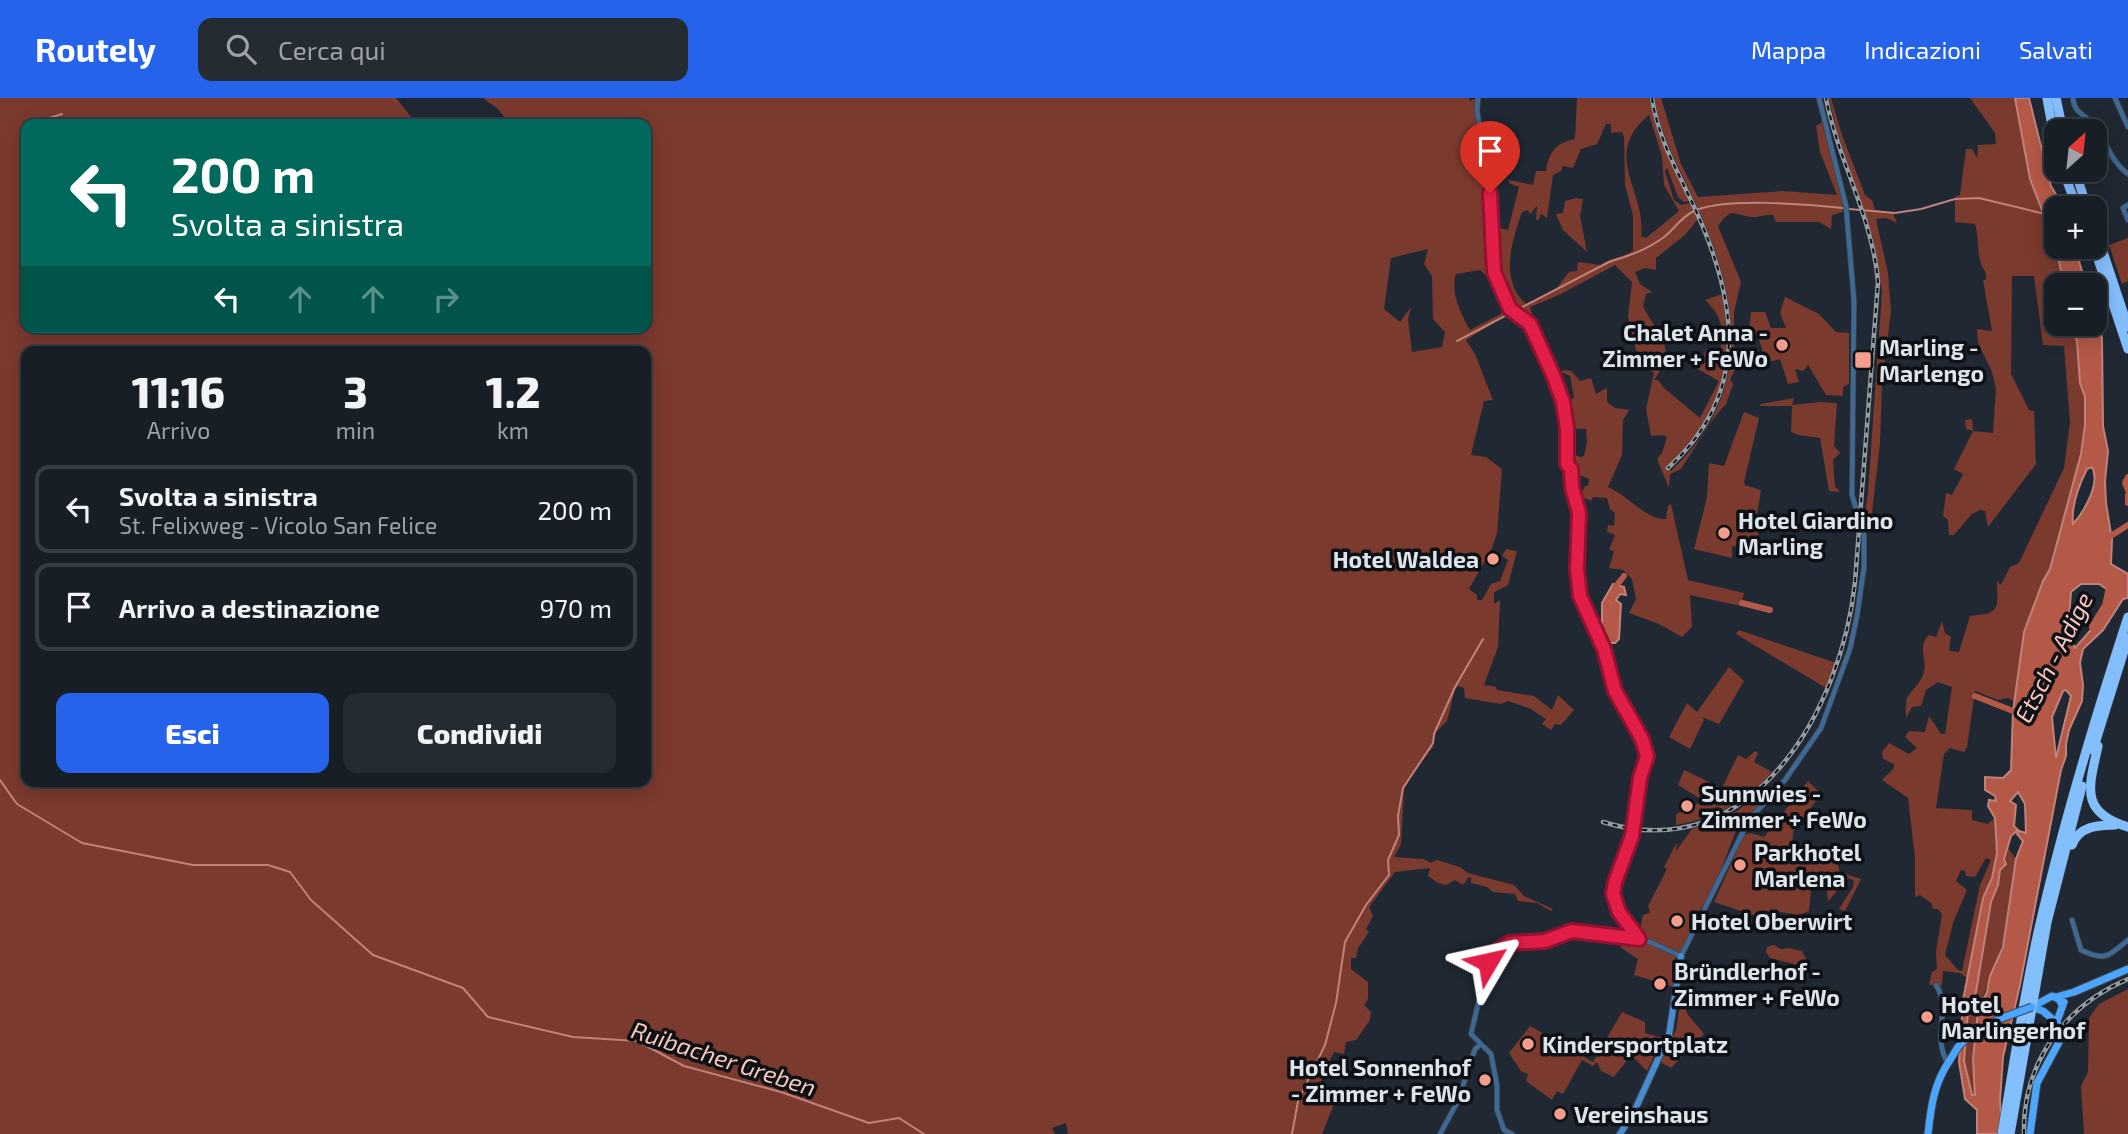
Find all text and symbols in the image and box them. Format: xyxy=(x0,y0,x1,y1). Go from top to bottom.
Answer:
search box xyxy=(198,18,688,81)
text: Routely xyxy=(35,29,156,69)
icon: search xyxy=(222,30,260,68)
text: Cerca qui xyxy=(278,34,386,65)
text: Mappa xyxy=(1751,35,1826,64)
text: Indicazioni xyxy=(1864,35,1981,64)
text: Salvati xyxy=(2019,35,2093,64)
north arrow xyxy=(2044,119,2107,182)
map controls xyxy=(2044,119,2107,336)
pin xyxy=(1460,121,1520,193)
icon: arrive xyxy=(1471,132,1509,170)
text: 200 m xyxy=(171,144,315,203)
icon: left xyxy=(56,147,147,238)
button: + xyxy=(2044,196,2107,259)
text: Svolta a sinistra xyxy=(171,204,404,242)
button: − xyxy=(2044,273,2107,336)
icon: left xyxy=(208,280,246,318)
icon: ahead xyxy=(281,280,319,318)
icon: ahead xyxy=(354,280,392,318)
icon: right xyxy=(427,280,465,318)
place label: Chalet Anna - Zimmer + FeWo xyxy=(1602,318,1768,372)
place label: Marling - Marlengo xyxy=(1879,333,1984,387)
marker: Chalet Anna - Zimmer + FeWo xyxy=(1774,337,1790,353)
marker: Marling - Marlengo xyxy=(1853,350,1873,370)
text: 11:16 xyxy=(132,366,225,416)
text: 3 xyxy=(343,366,368,416)
text: 1.2 xyxy=(486,366,540,416)
text: Arrivo xyxy=(147,416,210,444)
text: min xyxy=(336,416,375,444)
text: km xyxy=(497,416,529,444)
text: Svolta a sinistra xyxy=(119,480,318,511)
icon: left xyxy=(60,490,98,528)
text: 200 m xyxy=(537,494,612,525)
place label: Hotel Giardino Marling xyxy=(1738,506,1893,560)
text: St. Felixweg - Vicolo San Felice xyxy=(119,511,437,539)
marker: Hotel Giardino Marling xyxy=(1716,525,1732,541)
place label: Hotel Waldea xyxy=(1333,545,1479,573)
marker: Hotel Waldea xyxy=(1485,551,1501,567)
water label: Etsch - Adige xyxy=(2008,587,2098,727)
icon: arrive xyxy=(60,588,98,626)
text: Arrivo a destinazione xyxy=(119,592,380,623)
text: 970 m xyxy=(540,592,612,623)
button: Esci xyxy=(56,693,329,773)
button: Condividi xyxy=(343,693,616,773)
place label: Sunnwies - Zimmer + FeWo xyxy=(1701,779,1867,833)
marker: Sunnwies - Zimmer + FeWo xyxy=(1679,798,1695,814)
place label: Parkhotel Marlena xyxy=(1754,838,1862,892)
marker: Parkhotel Marlena xyxy=(1732,857,1748,873)
place label: Hotel Oberwirt xyxy=(1691,907,1852,935)
marker: Hotel Oberwirt xyxy=(1669,913,1685,929)
position arrow xyxy=(1451,925,1525,999)
place label: Bründlerhof - Zimmer + FeWo xyxy=(1674,957,1840,1011)
marker: Bründlerhof - Zimmer + FeWo xyxy=(1652,976,1668,992)
place label: Hotel Marlingerhof xyxy=(1941,990,2086,1044)
marker: Hotel Marlingerhof xyxy=(1919,1009,1935,1025)
water label: Ruibacher Greben xyxy=(628,1014,820,1102)
place label: Kindersportplatz xyxy=(1542,1030,1728,1058)
marker: Kindersportplatz xyxy=(1520,1036,1536,1052)
place label: Hotel Sonnenhof - Zimmer + FeWo xyxy=(1289,1053,1472,1107)
marker: Hotel Sonnenhof - Zimmer + FeWo xyxy=(1477,1072,1493,1088)
place label: Vereinshaus xyxy=(1574,1100,1709,1128)
marker: Vereinshaus xyxy=(1552,1106,1568,1122)

